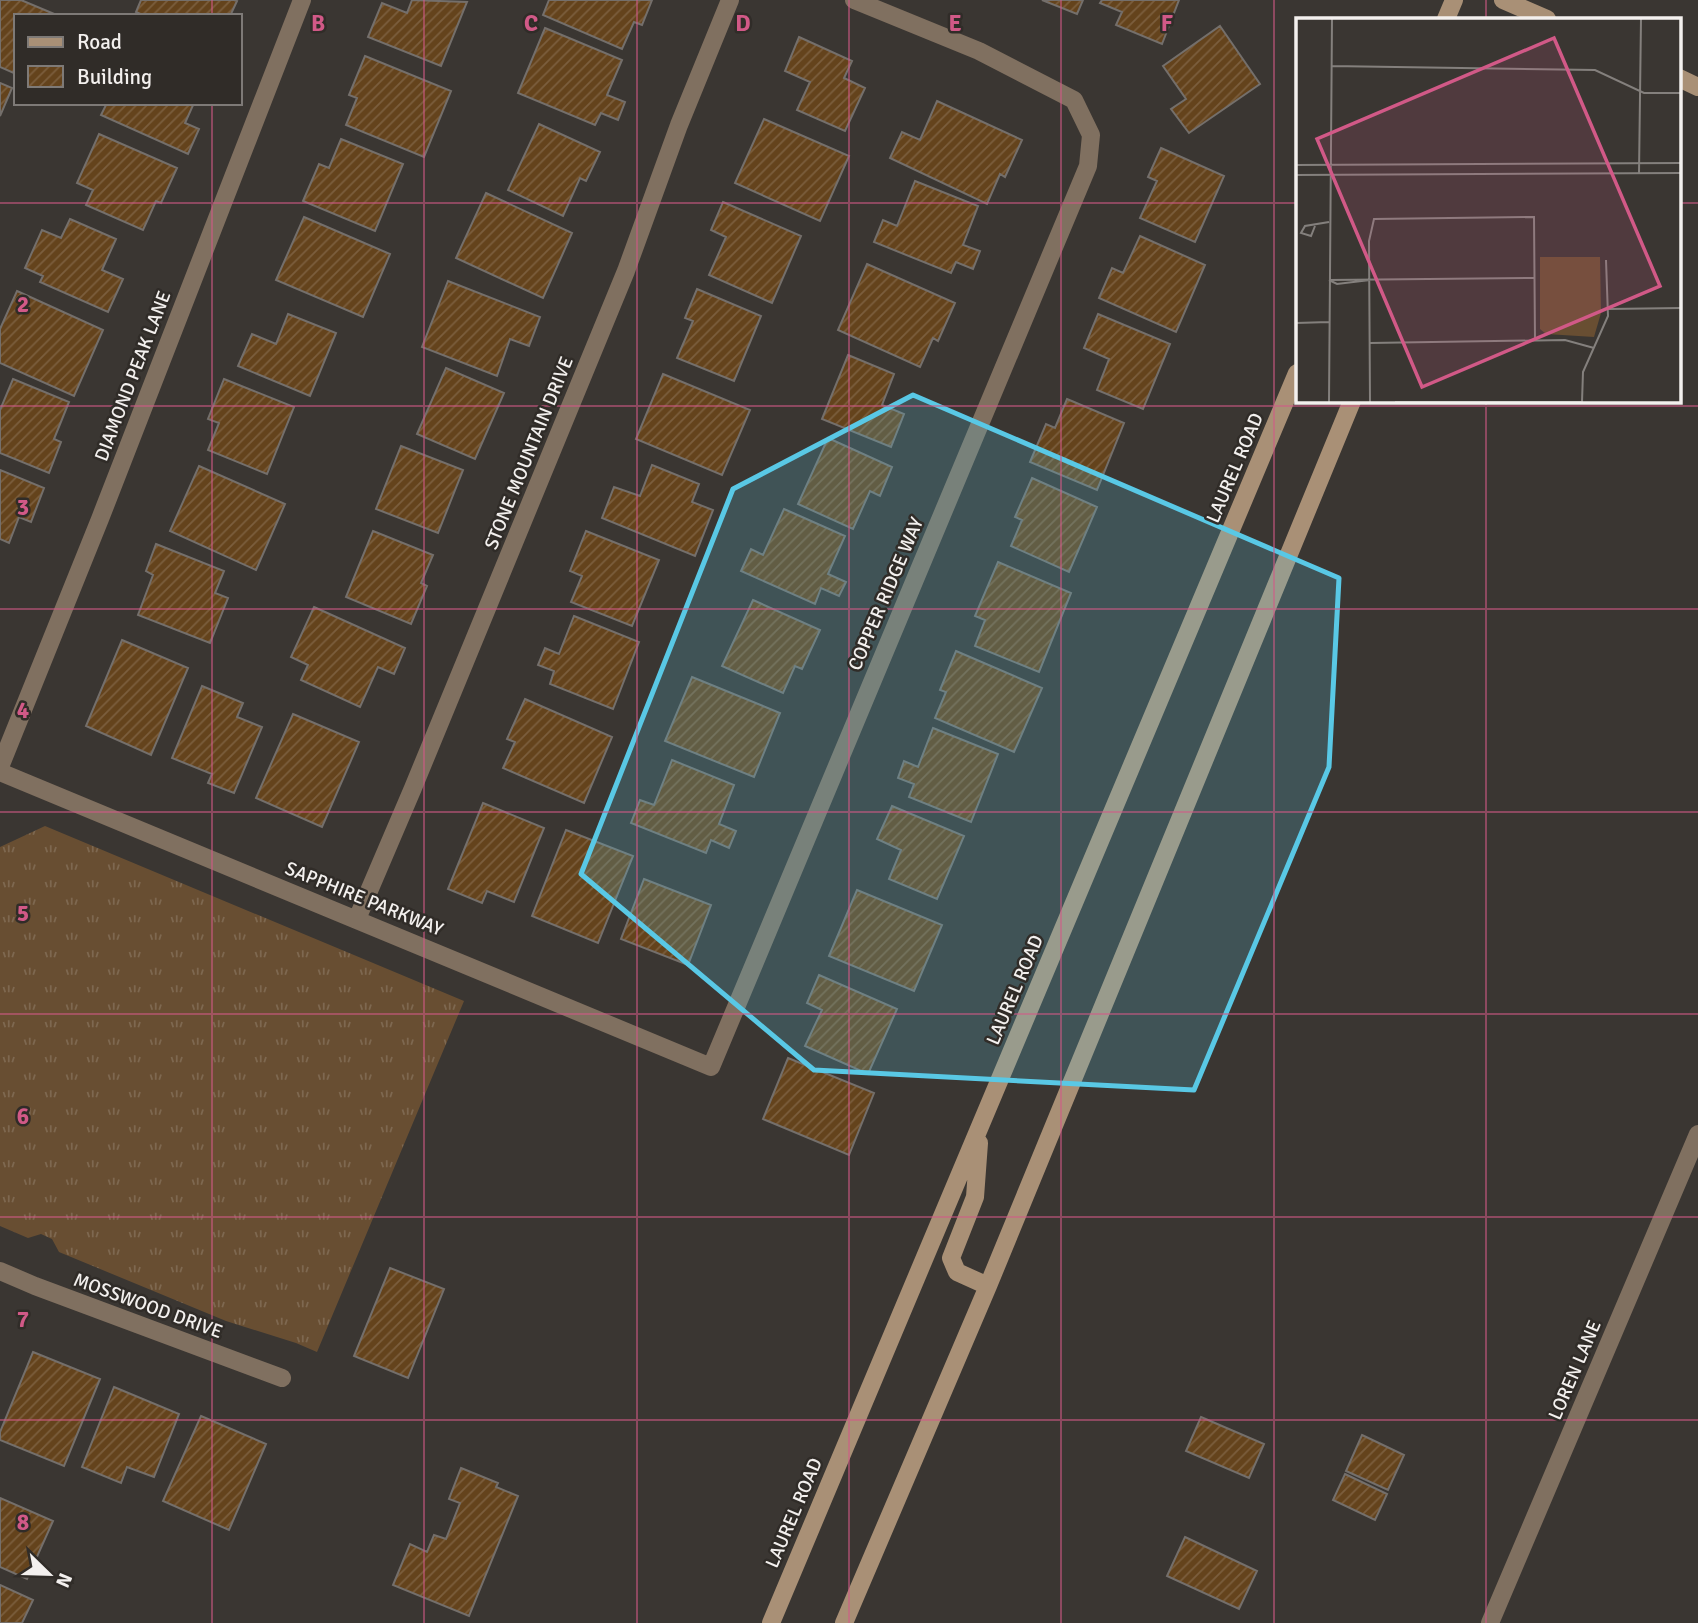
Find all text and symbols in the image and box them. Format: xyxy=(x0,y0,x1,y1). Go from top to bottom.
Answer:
text: B xyxy=(311,9,325,38)
text: C xyxy=(524,9,538,38)
text: D xyxy=(735,9,751,38)
text: E xyxy=(948,9,962,38)
text: F xyxy=(1161,9,1173,38)
legend xyxy=(14,14,242,105)
inset map xyxy=(1296,18,1680,402)
text: Road xyxy=(77,29,122,55)
text: Building xyxy=(77,64,152,90)
street label: DIAMOND PEAK LANE xyxy=(89,287,177,465)
text: 2 xyxy=(17,290,29,319)
street label: STONE MOUNTAIN DRIVE xyxy=(479,353,579,553)
street label: LAUREL ROAD xyxy=(1201,409,1269,527)
text: 3 xyxy=(17,493,29,522)
street label: COPPER RIDGE WAY xyxy=(843,513,929,674)
text: 4 xyxy=(17,696,29,725)
street label: SAPPHIRE PARKWAY xyxy=(281,856,447,942)
text: 5 xyxy=(17,899,29,928)
street label: LAUREL ROAD xyxy=(981,931,1049,1049)
text: 6 xyxy=(17,1102,29,1131)
street label: MOSSWOOD DRIVE xyxy=(70,1268,226,1344)
text: 7 xyxy=(17,1305,29,1334)
street label: LOREN LANE xyxy=(1543,1316,1607,1424)
street label: LAUREL ROAD xyxy=(760,1454,828,1572)
text: 8 xyxy=(17,1508,29,1537)
north arrow xyxy=(14,1539,84,1609)
text: N xyxy=(50,1569,77,1591)

